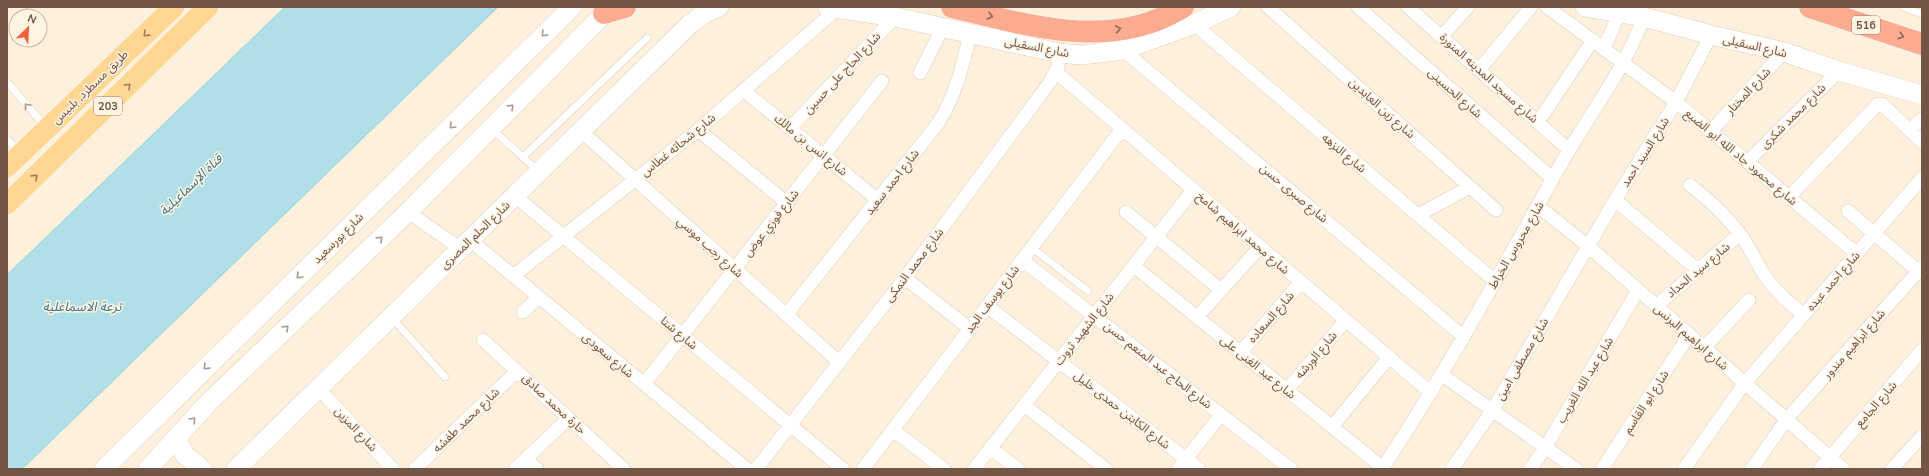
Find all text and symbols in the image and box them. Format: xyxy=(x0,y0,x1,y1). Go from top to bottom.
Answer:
north arrow xyxy=(8,8,48,48)
text: N xyxy=(25,11,39,28)
one-way arrow xyxy=(987,12,993,20)
road number: 516 xyxy=(1852,16,1880,34)
one-way arrow xyxy=(1115,26,1121,34)
one-way arrow xyxy=(143,29,151,37)
one-way arrow xyxy=(541,29,549,37)
street label: شارع الحاج على حسين xyxy=(800,29,885,118)
street label: شارع مسجد المدينه المنورة xyxy=(1436,29,1542,127)
street label: شارع السقيلى xyxy=(1721,31,1789,62)
one-way arrow xyxy=(1897,32,1904,40)
street label: شارع السقيلى xyxy=(1003,33,1071,62)
street label: طريق مسطرد, بلبيس xyxy=(48,46,132,128)
street label: شارع الحسينى xyxy=(1424,64,1486,122)
street label: شارع المختار xyxy=(1721,64,1775,120)
street label: شارع زين العابدين xyxy=(1345,74,1418,143)
street label: شارع محمد شكرى xyxy=(1757,80,1830,153)
one-way arrow xyxy=(123,83,131,91)
road number: 203 xyxy=(94,97,122,115)
one-way arrow xyxy=(25,103,32,110)
one-way arrow xyxy=(507,104,514,112)
street label: شارع محمود جاد الله ابو الضبع xyxy=(1681,105,1801,210)
street label: شارع شحاته غطاس xyxy=(637,110,719,181)
street label: شارع انس بن مالك xyxy=(770,110,851,180)
street label: شارع السيد احمد xyxy=(1617,114,1674,191)
one-way arrow xyxy=(449,121,457,128)
street label: شارع النزهه xyxy=(1318,130,1370,177)
street label: شارع احمد سعيد xyxy=(861,146,924,219)
water label: قناة الإسماعيلية xyxy=(156,149,227,220)
street label: شارع صبرى حسن xyxy=(1256,160,1331,227)
one-way arrow xyxy=(30,174,38,182)
street label: شارع فوزي عوض xyxy=(740,186,804,261)
street label: شارع محمد ابراهيم شامخ xyxy=(1192,188,1293,279)
street label: شارع الحلم المصرى xyxy=(436,197,514,273)
street label: شارع محروس الخراط xyxy=(1484,198,1548,292)
street label: شارع بورسعيد xyxy=(309,209,368,268)
street label: شارع رجب موسي xyxy=(672,213,747,282)
street label: شارع محمد النمكى xyxy=(881,225,948,306)
one-way arrow xyxy=(375,236,383,243)
street label: شارع سيد الحداد xyxy=(1663,239,1734,302)
street label: شارع احمد عبده xyxy=(1803,248,1864,315)
street label: شارع يوسف الجد xyxy=(961,262,1024,337)
one-way arrow xyxy=(296,271,304,279)
street label: شارع السعاده xyxy=(1244,288,1298,347)
street label: شارع الشهيد ثروت xyxy=(1051,289,1118,369)
water label: ترعة الاسماعلية xyxy=(43,298,124,316)
street label: شارع ابراهيم البرنس xyxy=(1650,300,1732,375)
street label: شارع ابراهيم مندور xyxy=(1819,306,1890,384)
street label: شارع شتا xyxy=(656,313,701,354)
street label: شارع مصطفى امين xyxy=(1492,315,1553,404)
street label: شارع الحاج عبد المنعم حسن xyxy=(1100,318,1215,413)
one-way arrow xyxy=(281,326,289,333)
street label: شارع الورشه xyxy=(1291,328,1341,383)
street label: شارع سعودى xyxy=(578,329,637,382)
street label: شارع عبد الغنى على xyxy=(1216,332,1299,403)
street label: شارع عبد الله الغريب xyxy=(1553,334,1618,427)
one-way arrow xyxy=(203,362,211,369)
street label: شارع الكابتن حمدى خليل xyxy=(1070,367,1173,453)
street label: شارع ابو القاسم xyxy=(1619,367,1673,437)
street label: حارة محمد صادق xyxy=(519,370,589,438)
street label: شارع الجامع xyxy=(1852,378,1901,431)
street label: شارع محمد طفشه xyxy=(429,384,504,457)
street label: شارع المزين xyxy=(330,403,381,456)
one-way arrow xyxy=(188,417,195,424)

